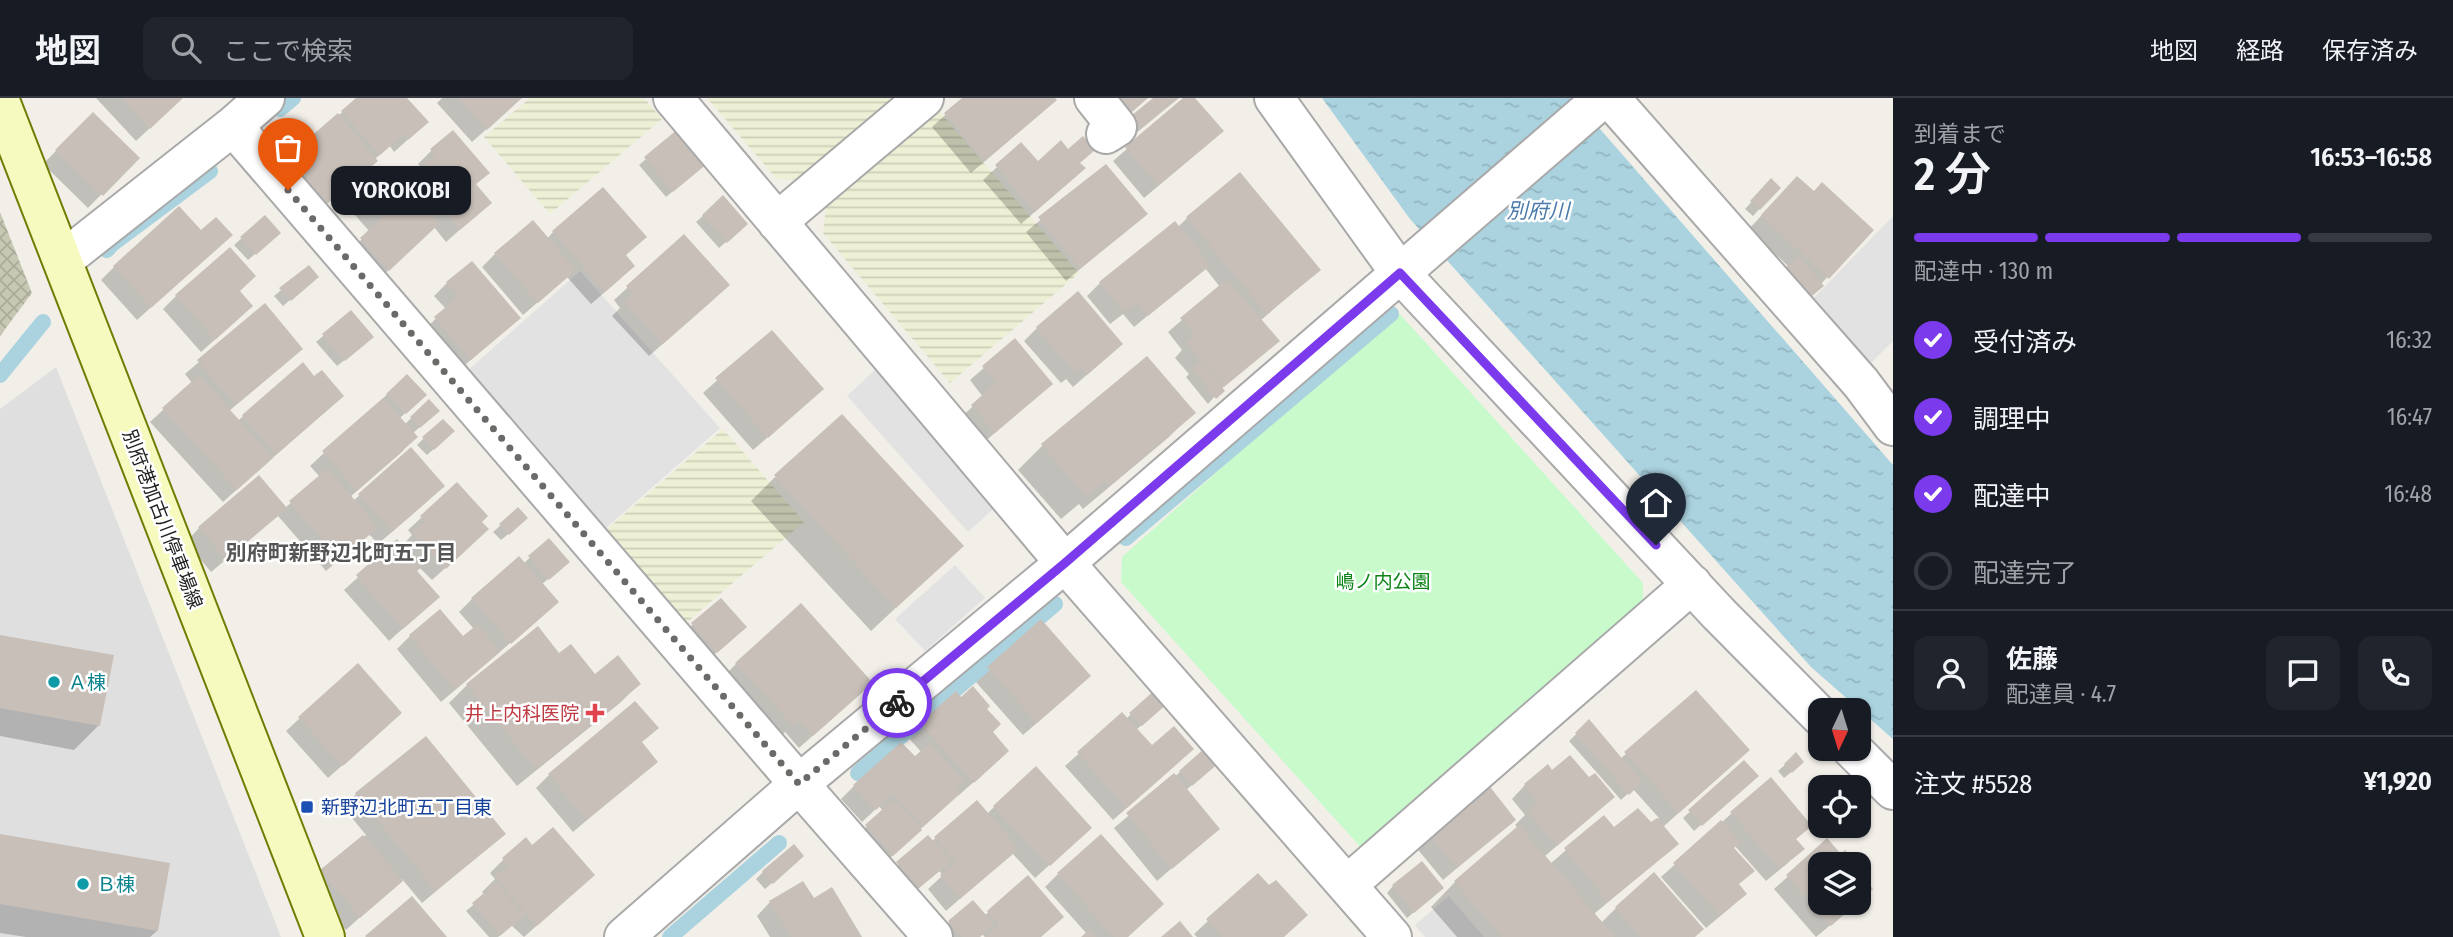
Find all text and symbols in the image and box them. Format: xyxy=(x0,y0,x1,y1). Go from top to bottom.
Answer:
search box xyxy=(143,17,633,80)
icon: search xyxy=(167,29,205,67)
text: 地図 xyxy=(35,31,101,71)
text: ここで検索 xyxy=(223,36,353,67)
text: 地図 xyxy=(2150,37,2198,65)
text: 経路 xyxy=(2236,37,2284,65)
text: 保存済み xyxy=(2322,37,2418,65)
pin xyxy=(258,118,318,190)
text: 到着まで xyxy=(1914,120,2006,148)
icon: bag xyxy=(269,129,307,167)
text: 16:53–16:58 xyxy=(2310,142,2432,173)
text: 2 分 xyxy=(1914,147,1991,202)
callout: YOROKOBI xyxy=(330,166,470,214)
text: YOROKOBI xyxy=(351,176,451,204)
water label: 別府川 xyxy=(1507,198,1571,224)
text: 配達中 · 130 m xyxy=(1914,257,2053,285)
icon: check xyxy=(1914,321,1952,359)
text: 16:32 xyxy=(2386,326,2432,354)
text: 受付済み xyxy=(1973,327,2077,358)
icon: check xyxy=(1914,398,1952,436)
text: 16:47 xyxy=(2387,403,2432,431)
text: 調理中 xyxy=(1973,404,2051,435)
street label: 別府港加古川停車場線 xyxy=(118,426,207,612)
pin xyxy=(1626,473,1686,545)
icon: check xyxy=(1914,475,1952,513)
text: 16:48 xyxy=(2384,480,2432,508)
text: 配達中 xyxy=(1973,481,2051,512)
icon: home xyxy=(1637,484,1675,522)
district label: 別府町新野辺北町五丁目 xyxy=(226,540,457,566)
text: 配達完了 xyxy=(1973,558,2077,589)
park label: 嶋ノ内公園 xyxy=(1335,570,1431,593)
button: person xyxy=(1914,636,1988,710)
button: chat xyxy=(2266,636,2340,710)
button: phone xyxy=(2358,636,2432,710)
text: 佐藤 xyxy=(2006,644,2058,675)
courier xyxy=(862,668,932,738)
place label: Ａ棟 xyxy=(68,671,106,694)
marker: Ａ棟 xyxy=(46,674,62,690)
text: 配達員 · 4.7 xyxy=(2006,680,2116,708)
icon: bike xyxy=(878,684,916,722)
north arrow xyxy=(1808,698,1871,761)
map controls xyxy=(1808,698,1871,915)
place label: 井上内科医院 xyxy=(465,702,579,725)
marker: 井上内科医院 xyxy=(585,703,605,723)
text: ¥1,920 xyxy=(2364,766,2432,797)
text: 注文 #5528 xyxy=(1914,769,2032,800)
button: locate xyxy=(1808,775,1871,838)
place label: 新野辺北町五丁目東 xyxy=(321,796,492,819)
marker: 新野辺北町五丁目東 xyxy=(299,799,315,815)
button: layers xyxy=(1808,852,1871,915)
place label: Ｂ棟 xyxy=(97,873,135,896)
marker: Ｂ棟 xyxy=(75,876,91,892)

